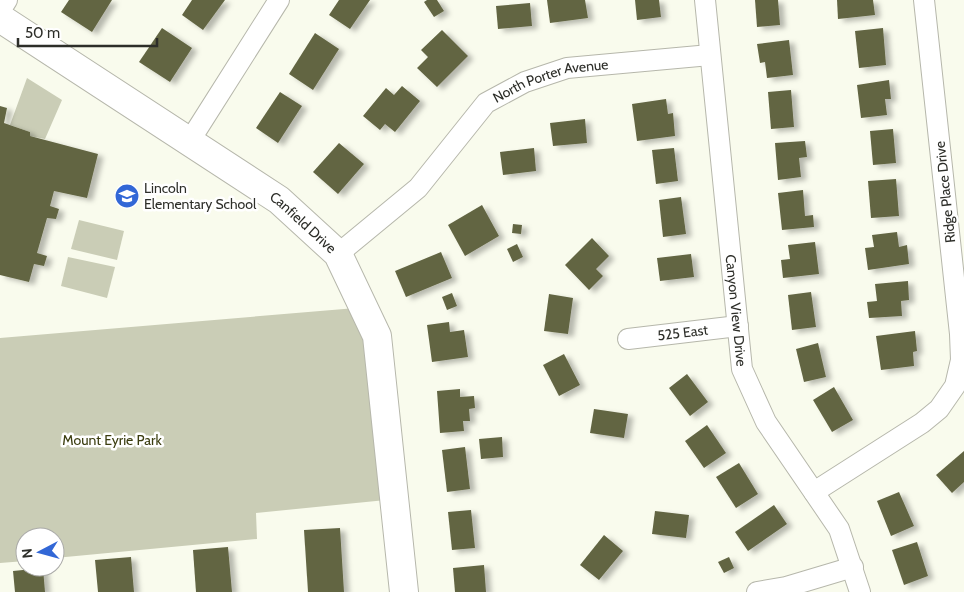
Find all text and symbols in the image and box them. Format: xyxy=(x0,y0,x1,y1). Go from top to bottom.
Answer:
scale bar xyxy=(18,15,156,47)
text: 50 m xyxy=(25,24,60,42)
street label: North Porter Avenue xyxy=(490,55,609,107)
street label: Ridge Place Drive xyxy=(931,140,959,244)
place label: Lincoln Elementary School xyxy=(144,179,257,213)
school or university icon: Lincoln Elementary School xyxy=(114,183,140,209)
street label: Canfield Drive xyxy=(267,188,340,257)
street label: Canyon View Drive xyxy=(722,253,751,367)
street label: 525 East xyxy=(656,321,709,344)
park label: Mount Eyrie Park xyxy=(62,431,162,449)
north arrow xyxy=(15,527,65,577)
text: N xyxy=(18,547,37,559)

